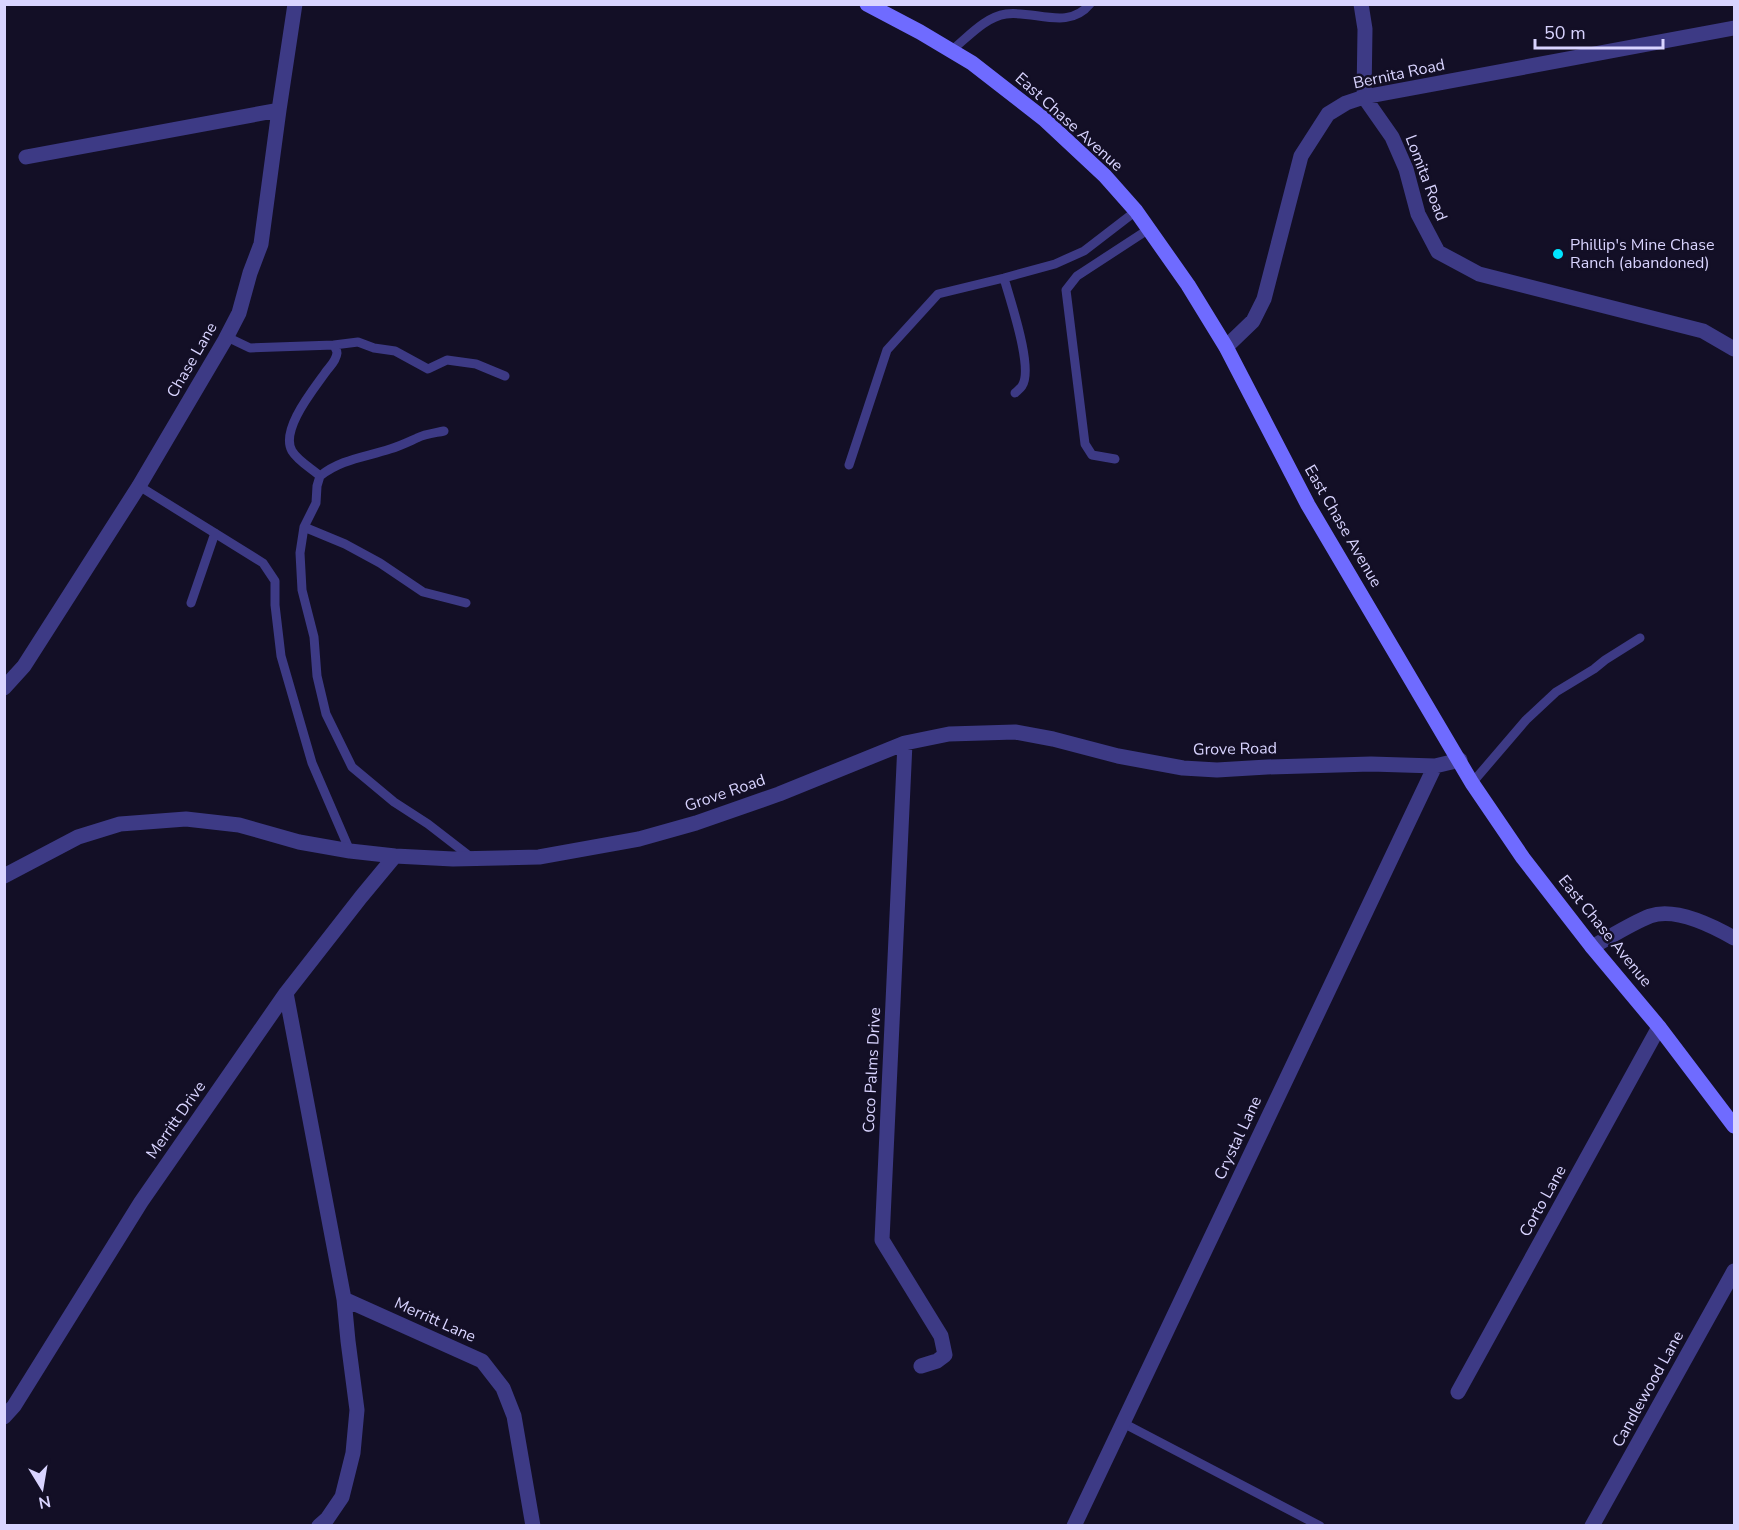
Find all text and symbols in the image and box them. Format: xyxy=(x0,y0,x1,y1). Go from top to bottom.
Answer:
scale bar xyxy=(1535,12,1662,50)
text: 50 m xyxy=(1544,21,1586,45)
street label: Bernita Road xyxy=(1351,54,1447,94)
street label: East Chase Avenue xyxy=(1010,68,1128,176)
street label: Lomita Road xyxy=(1400,132,1452,224)
place label: Phillip's Mine Chase Ranch (abandoned) xyxy=(1570,234,1714,274)
marker: Phillip's Mine Chase Ranch (abandoned) xyxy=(1551,247,1565,261)
street label: Chase Lane xyxy=(162,318,222,402)
street label: East Chase Avenue xyxy=(1299,461,1387,591)
street label: Grove Road xyxy=(1193,737,1277,761)
street label: Grove Road xyxy=(682,769,768,817)
street label: East Chase Avenue xyxy=(1553,870,1657,992)
street label: Coco Palms Drive xyxy=(858,1007,886,1133)
street label: Merritt Drive xyxy=(141,1077,211,1163)
street label: Crystal Lane xyxy=(1209,1092,1267,1184)
street label: Corto Lane xyxy=(1514,1161,1572,1241)
street label: Merritt Lane xyxy=(391,1292,479,1348)
street label: Candlewood Lane xyxy=(1607,1327,1689,1451)
north arrow xyxy=(12,1458,72,1518)
text: N xyxy=(37,1490,53,1514)

